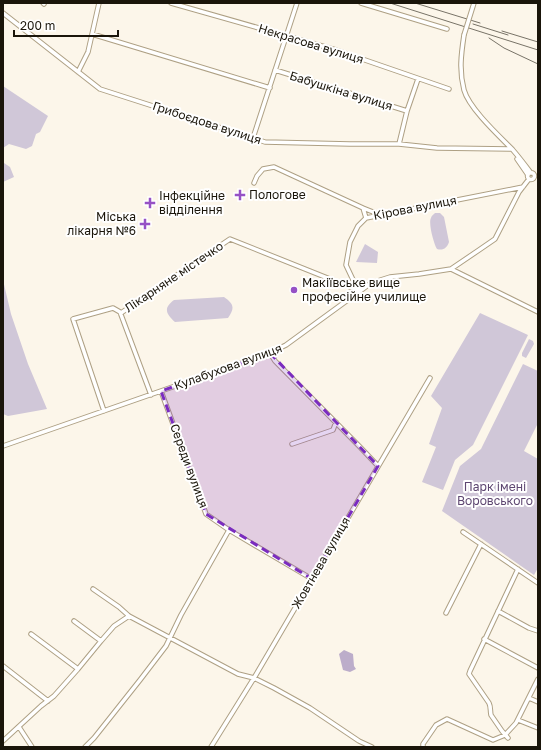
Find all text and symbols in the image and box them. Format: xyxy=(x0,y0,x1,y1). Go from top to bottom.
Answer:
scale bar xyxy=(14,12,118,38)
text: 200 m xyxy=(20,18,55,33)
street label: Некрасова вулиця xyxy=(257,20,366,67)
street label: Бабушкіна вулиця xyxy=(288,68,395,113)
street label: Грибоєдова вулиця xyxy=(151,98,264,147)
place label: Пологове xyxy=(249,187,306,202)
place label: Інфекційне відділення xyxy=(159,188,225,217)
marker: Пологове xyxy=(234,189,246,201)
street label: Кірова вулиця xyxy=(372,192,458,223)
marker: Інфекційне відділення xyxy=(144,197,156,209)
place label: Міська лікарня №6 xyxy=(67,209,136,238)
marker: Міська лікарня №6 xyxy=(139,218,151,230)
street label: Лікарняне містечко xyxy=(122,238,226,315)
place label: Макіївське вище професійне училище xyxy=(302,275,426,304)
marker: Макіївське вище професійне училище xyxy=(289,285,299,295)
street label: Кулабухова вулиця xyxy=(172,340,284,393)
street label: Середи вулиця xyxy=(167,422,212,510)
park label: Парк імені Воровського xyxy=(457,479,533,508)
street label: Жовтнева вулиця xyxy=(288,514,353,611)

